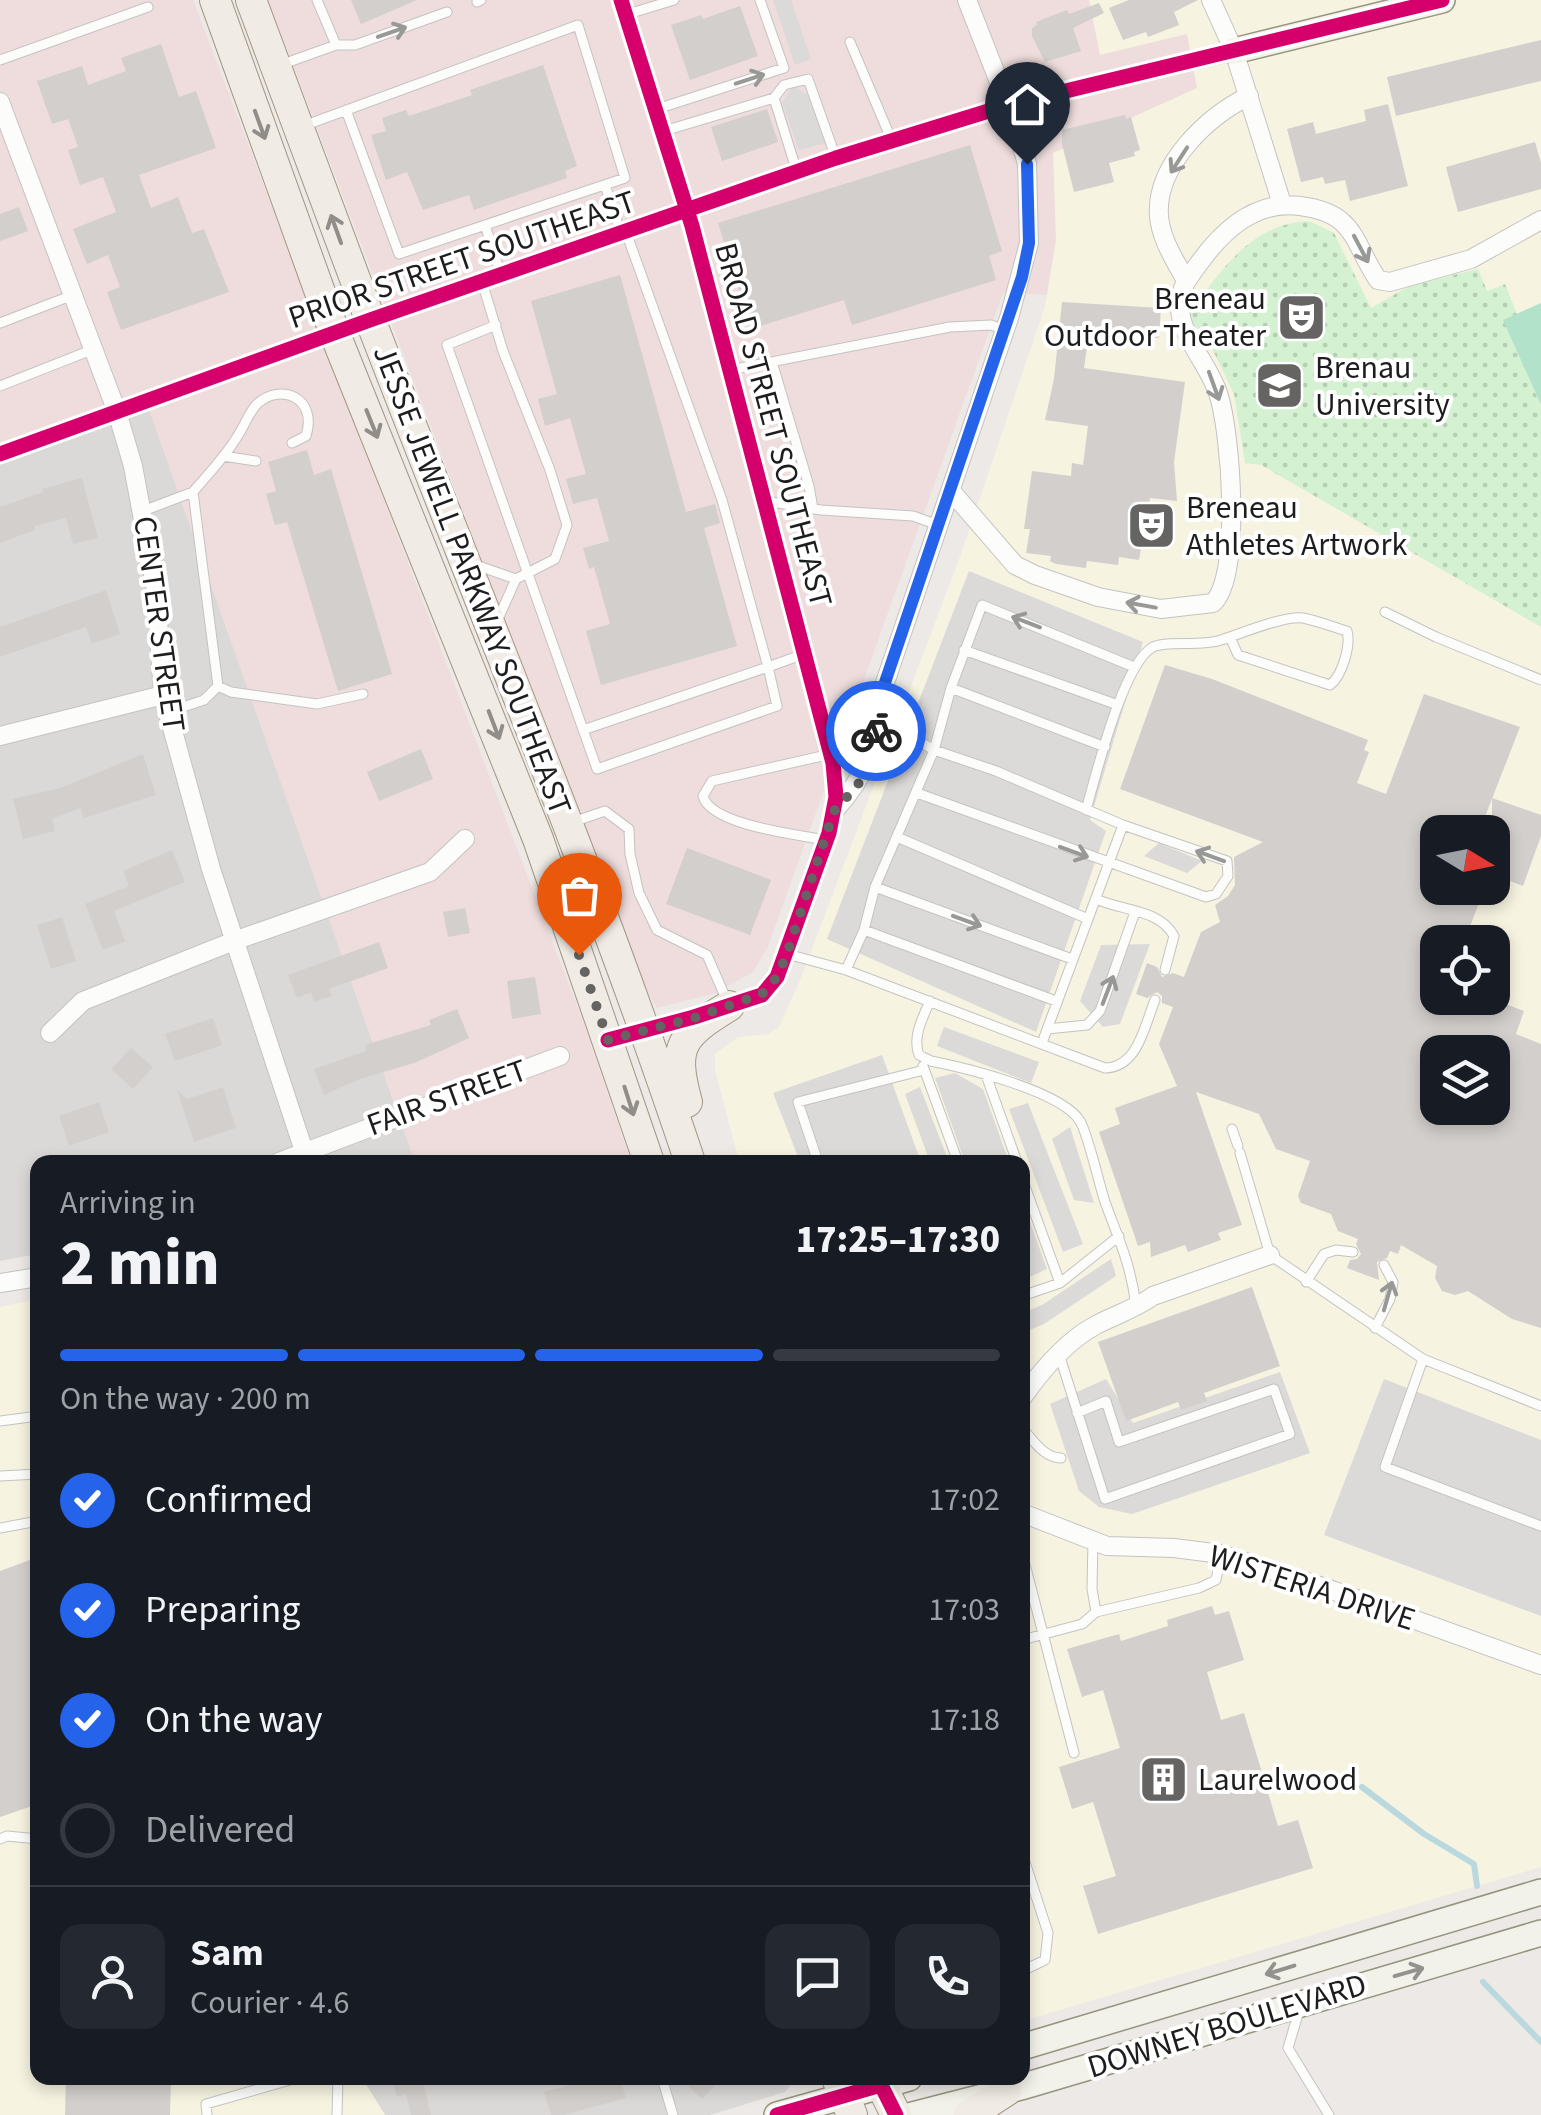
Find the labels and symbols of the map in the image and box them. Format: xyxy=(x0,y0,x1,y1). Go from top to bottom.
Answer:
one-way arrow xyxy=(376,22,407,40)
pin xyxy=(985,62,1070,165)
one-way arrow xyxy=(734,69,765,87)
one-way arrow xyxy=(252,108,270,139)
one-way arrow xyxy=(1168,145,1189,174)
street label: PRIOR STREET SOUTHEAST xyxy=(282,179,642,341)
one-way arrow xyxy=(326,214,344,245)
one-way arrow xyxy=(1351,233,1371,263)
street label: BROAD STREET SOUTHEAST xyxy=(702,238,844,612)
place label: Breneau Outdoor Theater xyxy=(1044,276,1267,359)
theatre icon: Breneau Outdoor Theater xyxy=(1275,291,1327,343)
street label: JESSE JEWELL PARKWAY SOUTHEAST xyxy=(361,338,583,822)
place label: Brenau University xyxy=(1315,345,1450,428)
school or university icon: Brenau University xyxy=(1254,360,1306,412)
one-way arrow xyxy=(1206,370,1224,401)
one-way arrow xyxy=(364,408,382,439)
place label: Breneau Athletes Artwork xyxy=(1186,485,1408,568)
theatre icon: Breneau Athletes Artwork xyxy=(1125,500,1177,552)
street label: CENTER STREET xyxy=(121,513,197,735)
one-way arrow xyxy=(1126,595,1158,614)
one-way arrow xyxy=(1011,611,1042,629)
courier xyxy=(826,681,926,781)
one-way arrow xyxy=(486,709,504,740)
north arrow xyxy=(1420,815,1510,905)
one-way arrow xyxy=(1058,844,1089,862)
one-way arrow xyxy=(1196,846,1227,864)
pin xyxy=(537,853,622,956)
one-way arrow xyxy=(950,913,981,931)
one-way arrow xyxy=(1101,975,1119,1006)
street label: FAIR STREET xyxy=(360,1048,534,1148)
one-way arrow xyxy=(621,1085,639,1117)
one-way arrow xyxy=(1380,1280,1398,1312)
street label: WISTERIA DRIVE xyxy=(1203,1533,1421,1643)
building icon: Laurelwood xyxy=(1137,1754,1189,1806)
place label: Laurelwood xyxy=(1198,1757,1357,1803)
street label: DOWNEY BOULEVARD xyxy=(1082,1962,1372,2090)
one-way arrow xyxy=(1393,1962,1424,1980)
one-way arrow xyxy=(1265,1963,1296,1981)

